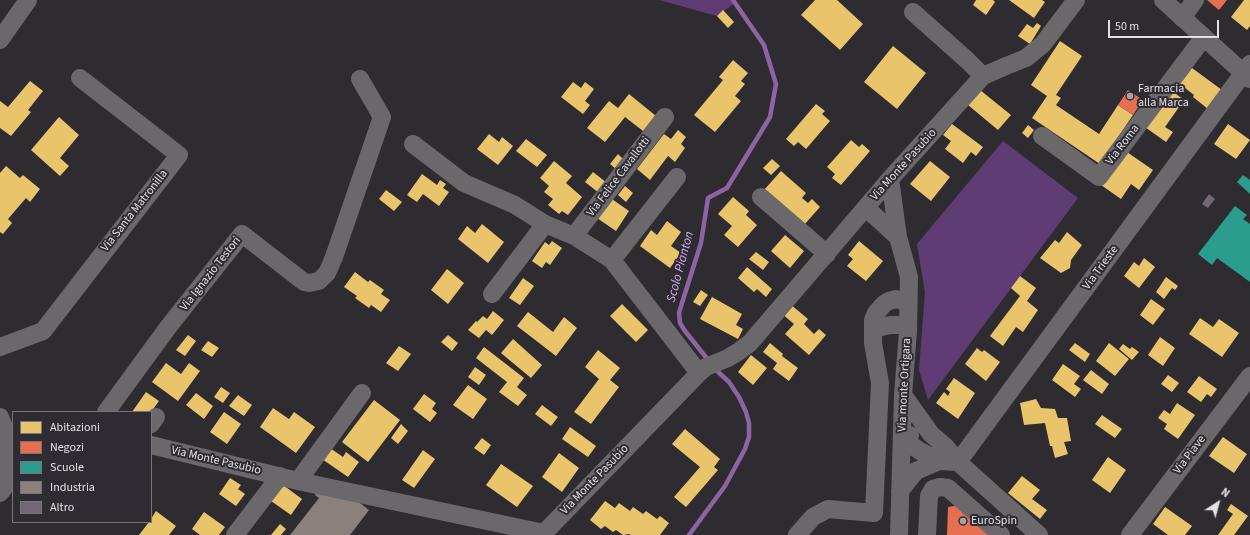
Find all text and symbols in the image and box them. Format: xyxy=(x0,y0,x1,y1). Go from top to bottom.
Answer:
scale bar xyxy=(1110,12,1221,38)
text: 50 m xyxy=(1115,18,1139,35)
place label: Farmacia alla Marca xyxy=(1138,82,1189,110)
marker: Farmacia alla Marca xyxy=(1125,91,1135,101)
street label: Via Roma xyxy=(1103,122,1143,168)
street label: Via Monte Pasubio xyxy=(868,126,940,204)
street label: Via Felice Cavallotti xyxy=(584,134,654,220)
street label: Via Santa Matronilla xyxy=(99,167,171,255)
water label: Scolo Pianton xyxy=(664,230,698,304)
street label: Via Ignazio Testori xyxy=(178,234,244,314)
street label: Via Trieste xyxy=(1080,243,1122,293)
street label: Via monte Ortigara xyxy=(895,338,915,432)
legend xyxy=(12,411,152,523)
text: Abitazioni xyxy=(50,419,100,436)
street label: Via Piave xyxy=(1171,433,1209,477)
text: Negozi xyxy=(50,439,84,456)
street label: Via Monte Pasubio xyxy=(558,442,632,518)
street label: Via Monte Pasubio xyxy=(170,444,262,478)
text: Scuole xyxy=(50,459,84,476)
text: Industria xyxy=(50,479,95,496)
north arrow xyxy=(1198,483,1238,523)
text: N xyxy=(1218,485,1233,501)
text: Altro xyxy=(50,499,74,516)
place label: EuroSpin xyxy=(971,514,1017,528)
marker: EuroSpin xyxy=(958,516,968,526)

